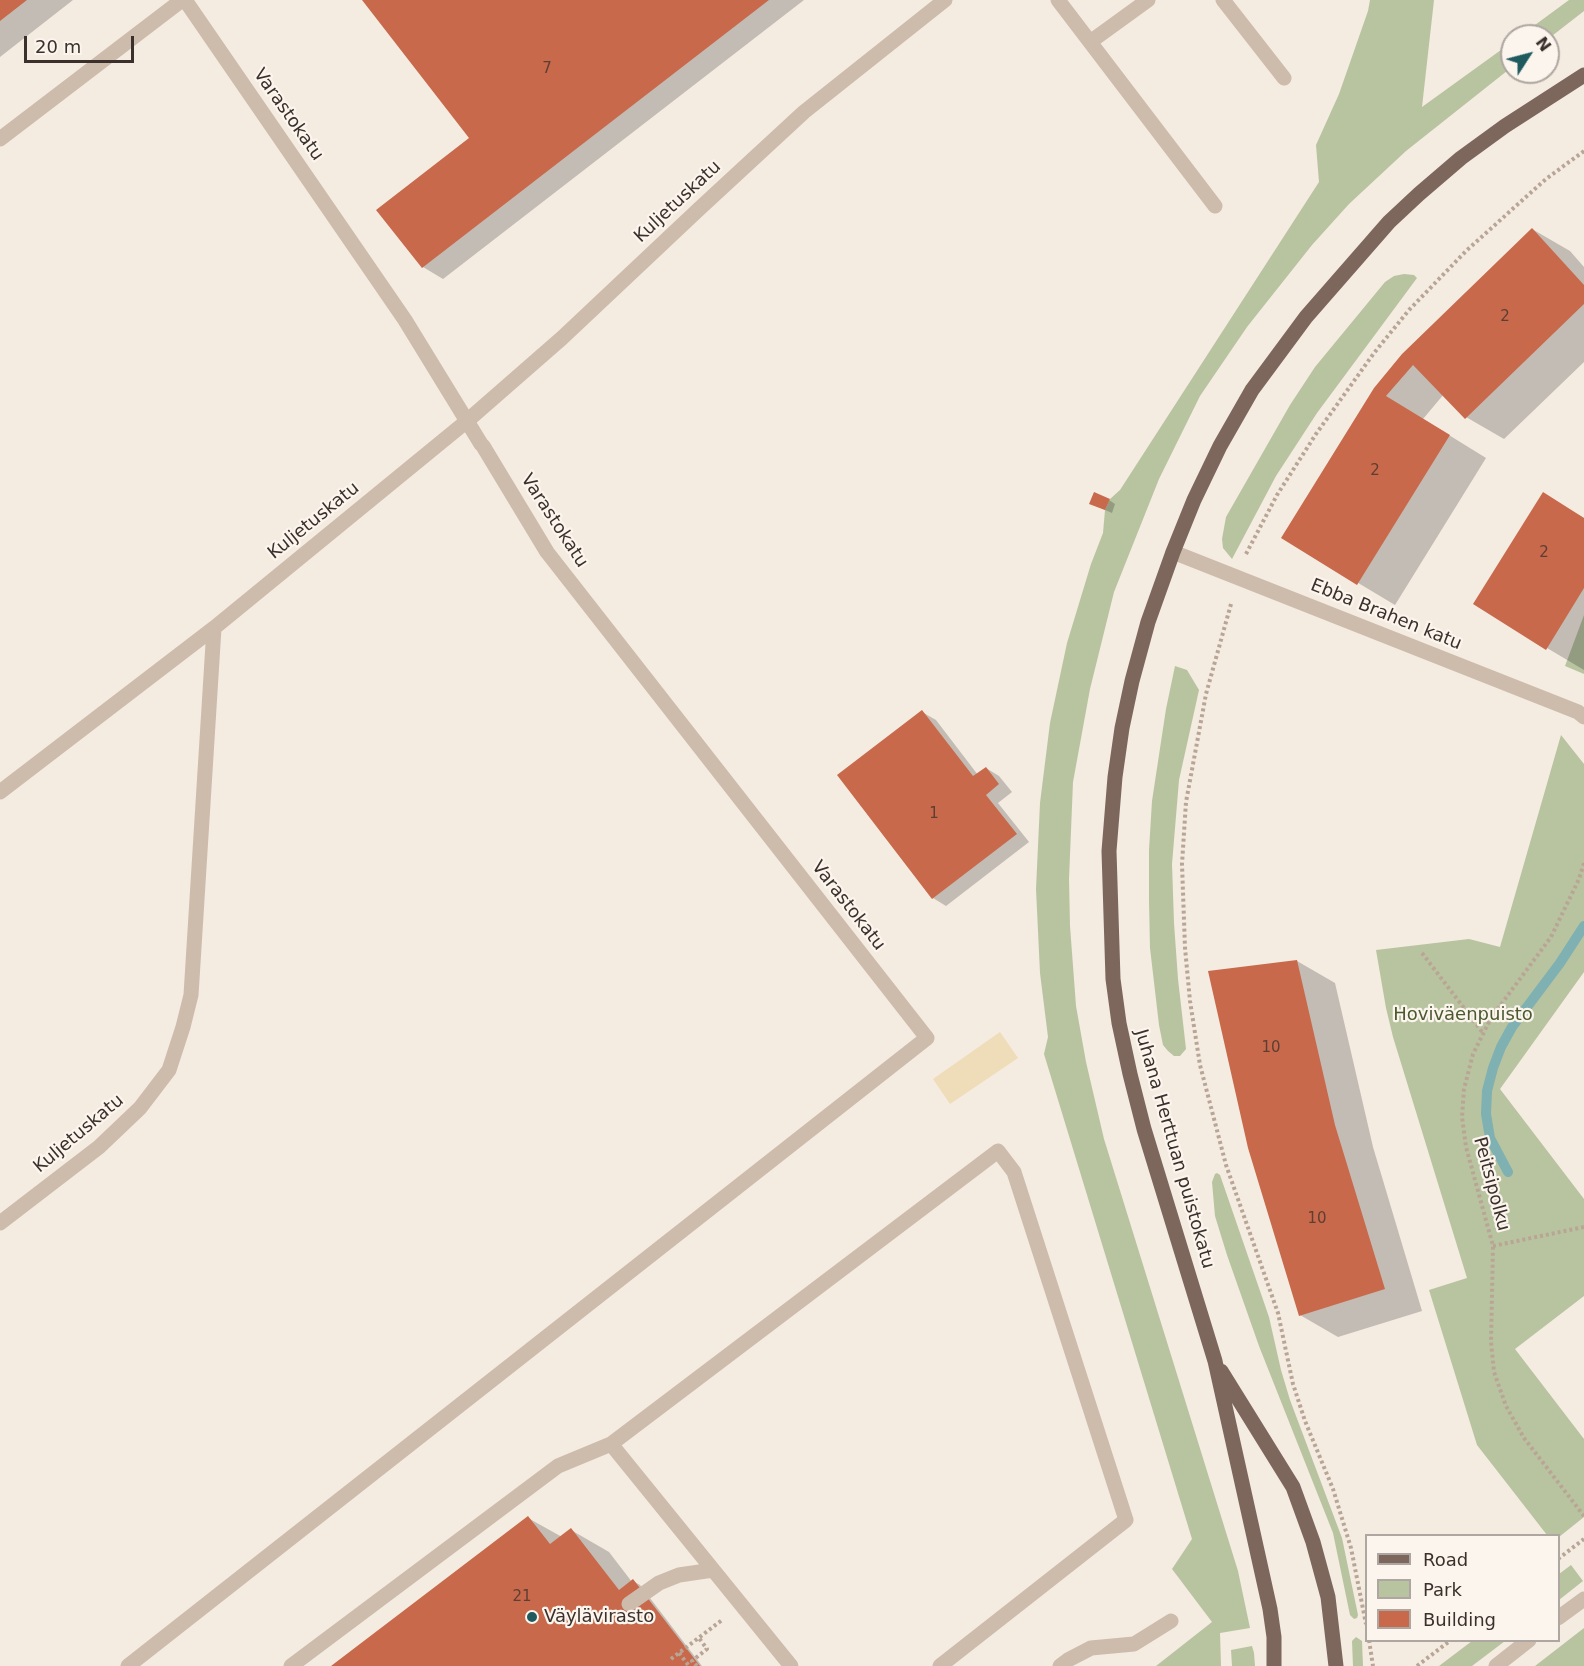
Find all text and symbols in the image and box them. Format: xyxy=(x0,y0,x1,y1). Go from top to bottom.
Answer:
scale bar xyxy=(27,24,136,62)
north arrow xyxy=(1500,24,1560,84)
text: N xyxy=(1532,33,1555,55)
text: 20 m xyxy=(35,36,81,57)
house number: 7 xyxy=(542,60,552,78)
street label: Varastokatu xyxy=(248,65,328,165)
street label: Kuljetuskatu xyxy=(630,156,726,248)
house number: 2 xyxy=(1500,308,1510,326)
house number: 2 xyxy=(1370,462,1380,480)
street label: Varastokatu xyxy=(516,470,592,572)
street label: Kuljetuskatu xyxy=(264,478,364,564)
house number: 2 xyxy=(1539,544,1549,562)
street label: Ebba Brahen katu xyxy=(1307,575,1465,655)
house number: 1 xyxy=(929,805,939,823)
street label: Varastokatu xyxy=(806,857,890,955)
park label: Hoviväenpuisto xyxy=(1393,1004,1533,1026)
street label: Juhana Herttuan puistokatu xyxy=(1129,1027,1219,1271)
house number: 10 xyxy=(1261,1039,1281,1057)
street label: Kuljetuskatu xyxy=(30,1090,128,1178)
street label: Peitsipolku xyxy=(1468,1135,1514,1233)
house number: 10 xyxy=(1307,1210,1327,1228)
legend xyxy=(1365,1534,1560,1642)
text: Road xyxy=(1423,1549,1468,1570)
text: Park xyxy=(1423,1579,1462,1600)
house number: 21 xyxy=(512,1588,532,1606)
place label: Väylävirasto xyxy=(544,1606,654,1628)
text: Building xyxy=(1423,1609,1496,1630)
marker: Väylävirasto xyxy=(525,1610,539,1624)

